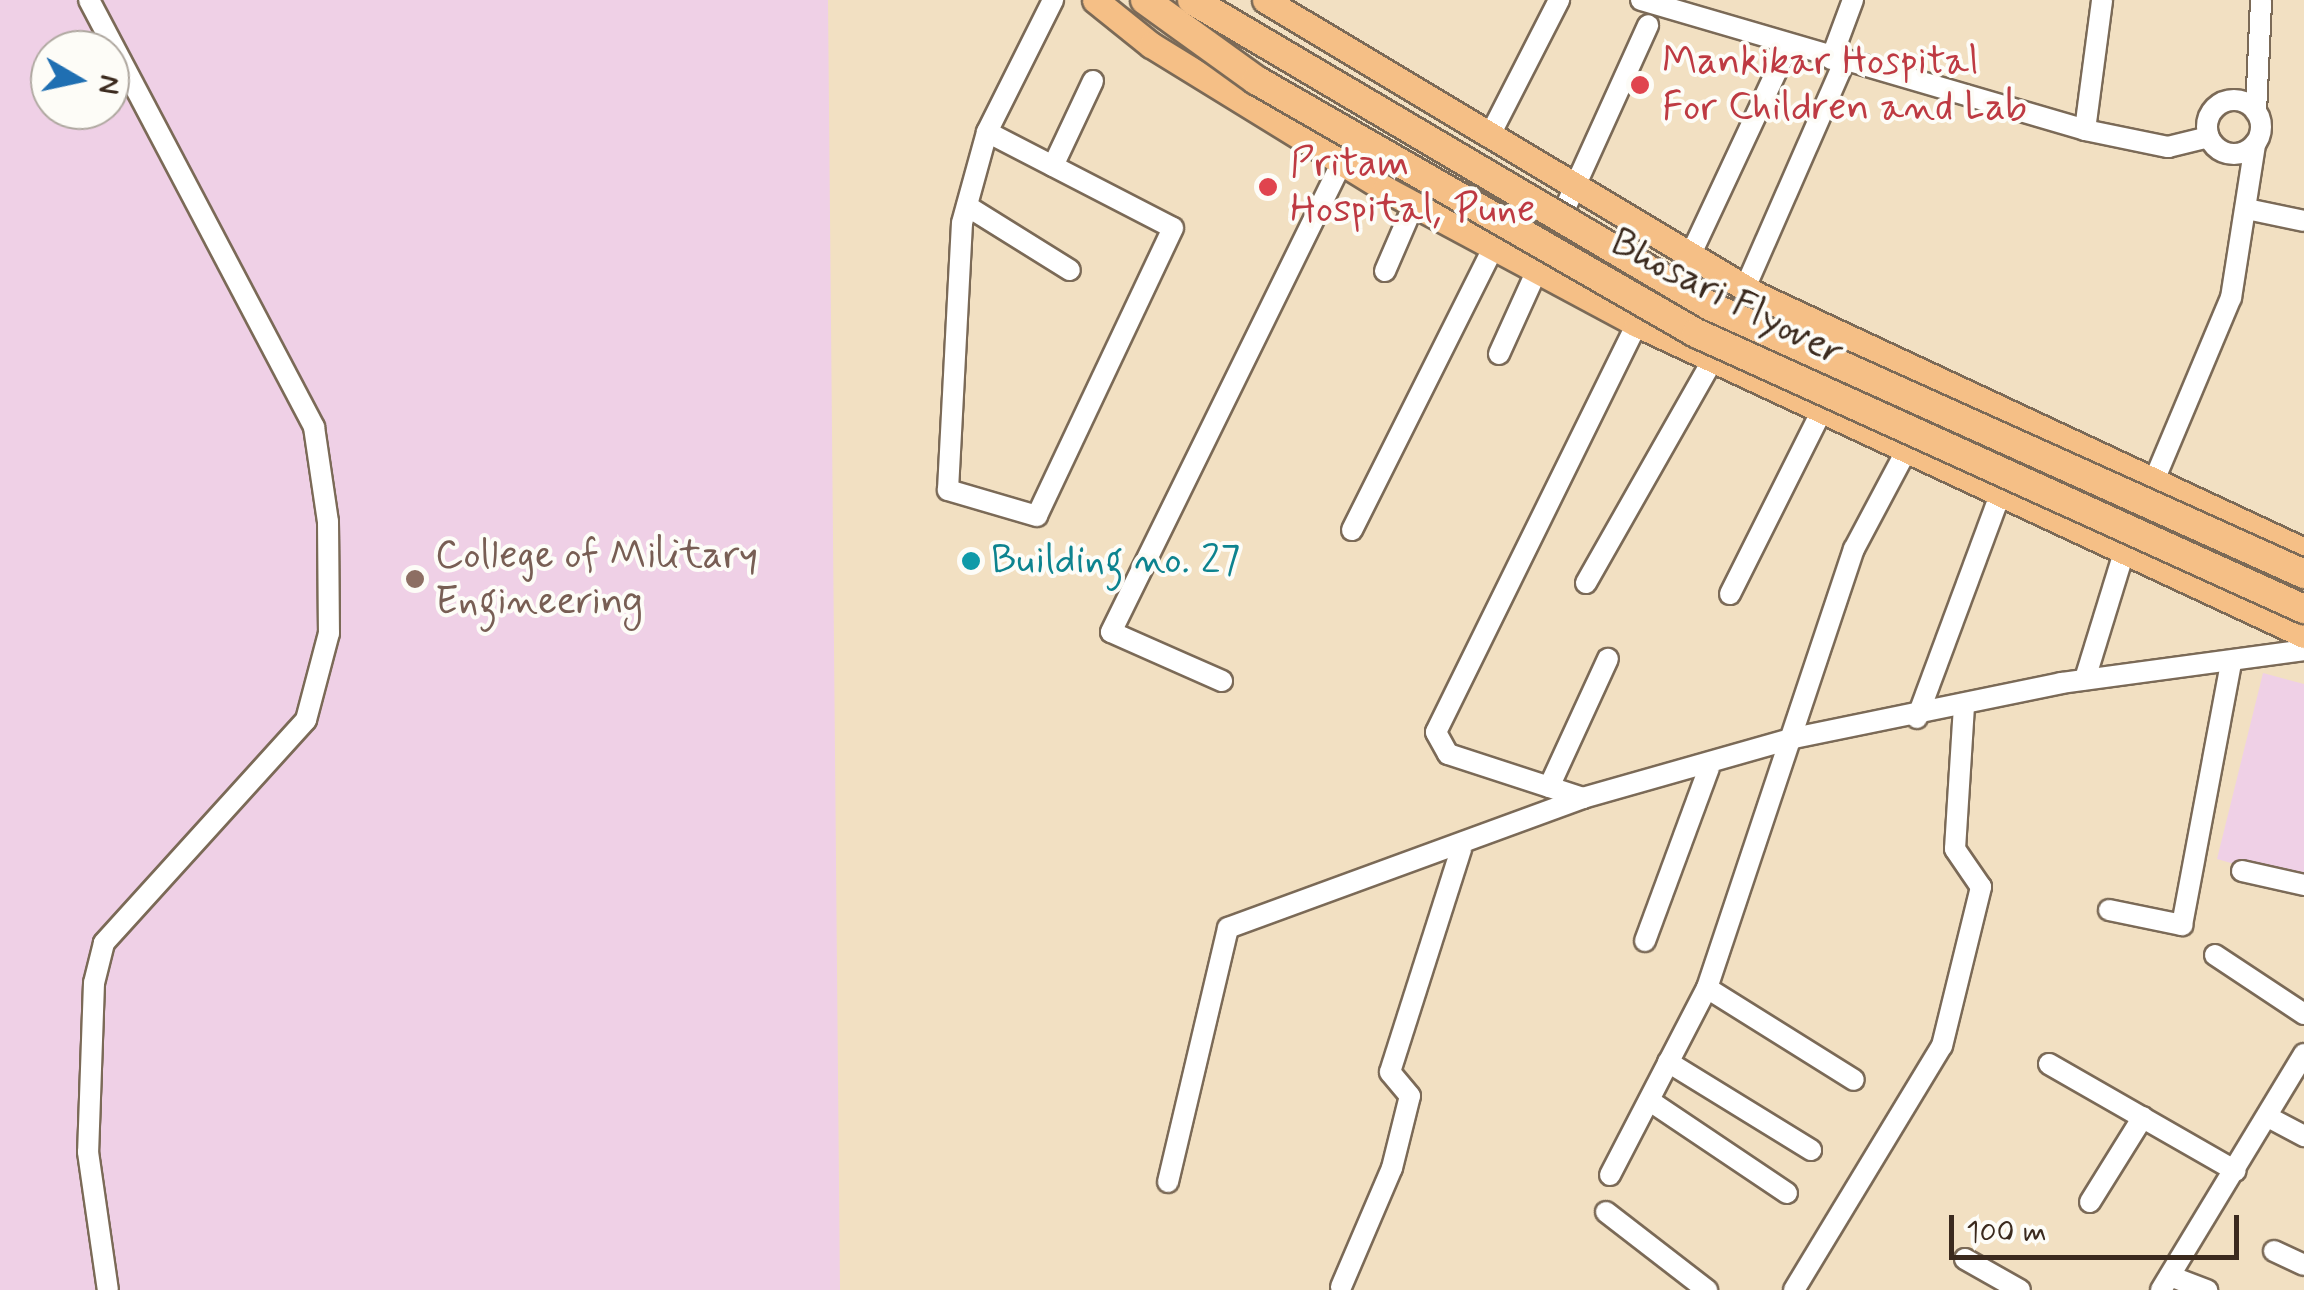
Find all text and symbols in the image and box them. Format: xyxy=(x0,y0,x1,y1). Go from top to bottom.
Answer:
north arrow xyxy=(30,30,130,130)
place label: Mankikar Hospital For Children and Lab xyxy=(1662,38,2030,132)
text: N xyxy=(88,72,128,97)
marker: Mankikar Hospital For Children and Lab xyxy=(1627,72,1653,98)
place label: Pritam Hospital, Pune xyxy=(1290,140,1535,234)
marker: Pritam Hospital, Pune xyxy=(1255,174,1281,200)
street label: Bhosari Flyover xyxy=(1604,219,1850,377)
place label: College of Military Engineering xyxy=(435,532,755,626)
place label: Building no. 27 xyxy=(991,537,1230,585)
marker: Building no. 27 xyxy=(960,550,982,572)
marker: College of Military Engineering xyxy=(404,568,426,590)
scale bar xyxy=(1954,1195,2244,1257)
text: 100 m xyxy=(1966,1213,2047,1252)

